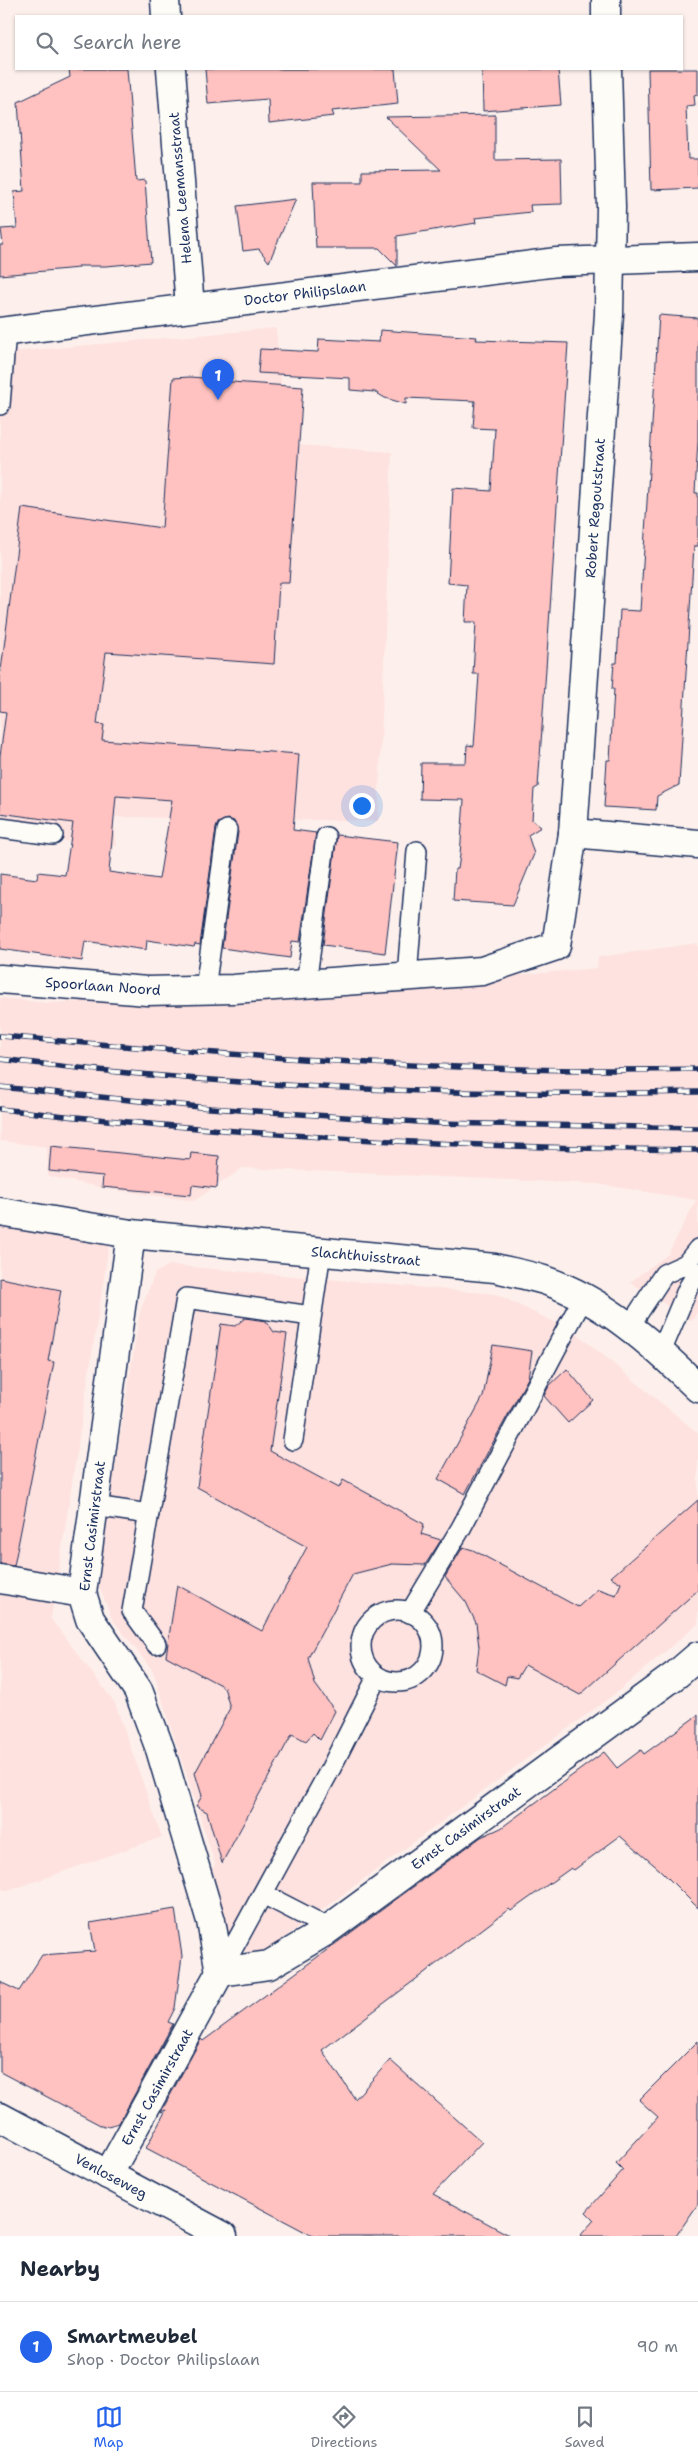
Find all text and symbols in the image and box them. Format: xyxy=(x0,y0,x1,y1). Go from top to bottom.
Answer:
search box xyxy=(15,15,683,70)
icon: search xyxy=(33,29,61,57)
text: Search here xyxy=(73,30,182,55)
street label: Helena Leemansstraat xyxy=(164,111,196,265)
street label: Doctor Philipslaan xyxy=(243,277,367,309)
pin: 1 xyxy=(202,359,234,400)
street label: Robert Regoutstraat xyxy=(581,437,609,579)
your location xyxy=(349,793,375,819)
street label: Spoorlaan Noord xyxy=(45,973,161,999)
street label: Slachthuisstraat xyxy=(310,1242,422,1270)
street label: Ernst Casimirstraat xyxy=(75,1460,109,1592)
street label: Ernst Casimirstraat xyxy=(408,1782,524,1874)
street label: Ernst Casimirstraat xyxy=(117,2025,197,2149)
street label: Venloseweg xyxy=(72,2149,150,2203)
text: Nearby xyxy=(20,2255,100,2283)
text: Smartmeubel xyxy=(67,2324,197,2349)
text: 1 xyxy=(32,2336,40,2357)
text: 90 m xyxy=(637,2336,678,2357)
text: Shop · Doctor Philipslaan xyxy=(67,2349,260,2370)
tab: Map xyxy=(94,2403,124,2451)
tab: Directions xyxy=(311,2403,377,2451)
tab: Saved xyxy=(565,2403,604,2451)

